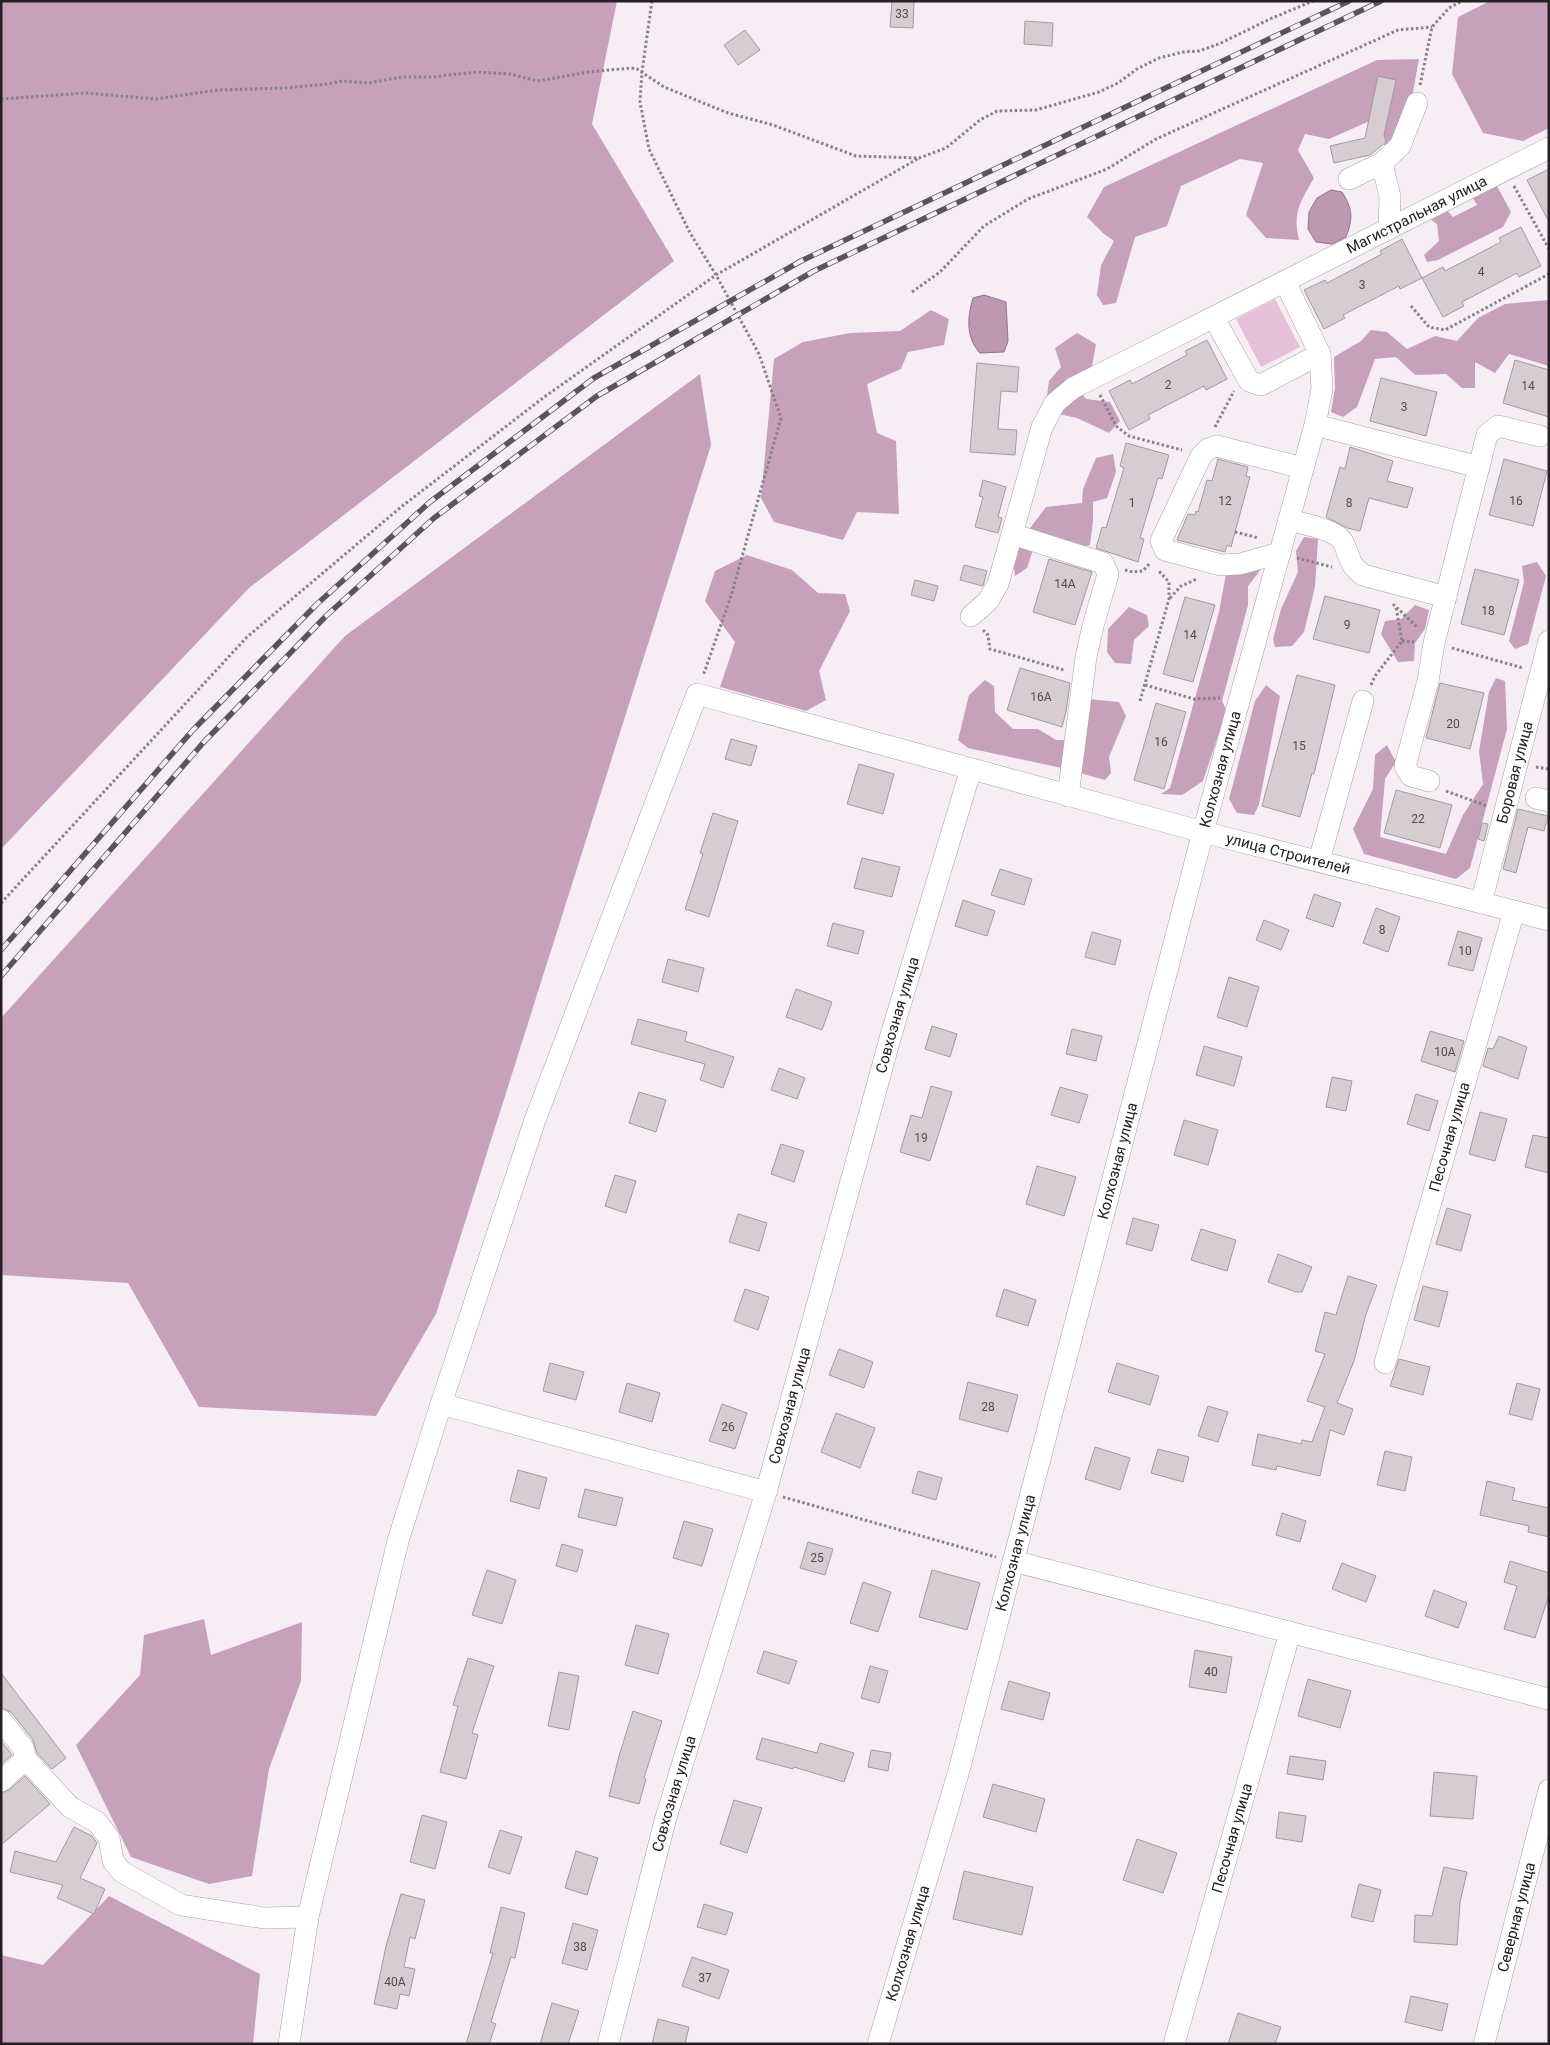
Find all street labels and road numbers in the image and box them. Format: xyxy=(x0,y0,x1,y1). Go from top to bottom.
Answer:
street label: Магистральная улица xyxy=(1343,172,1490,258)
street label: Колхозная улица xyxy=(1196,709,1245,830)
street label: Боровая улица xyxy=(1493,719,1537,825)
street label: улица Строителей xyxy=(1224,829,1352,878)
street label: Совхозная улица xyxy=(872,955,923,1075)
street label: Песочная улица xyxy=(1425,1080,1474,1194)
street label: Колхозная улица xyxy=(1094,1101,1141,1221)
street label: Совхозная улица xyxy=(765,1345,814,1466)
street label: Колхозная улица xyxy=(992,1493,1039,1613)
street label: Совхозная улица xyxy=(649,1733,700,1854)
street label: Песочная улица xyxy=(1208,1781,1256,1895)
street label: Северная улица xyxy=(1494,1860,1539,1974)
street label: Колхозная улица xyxy=(882,1883,934,2003)

